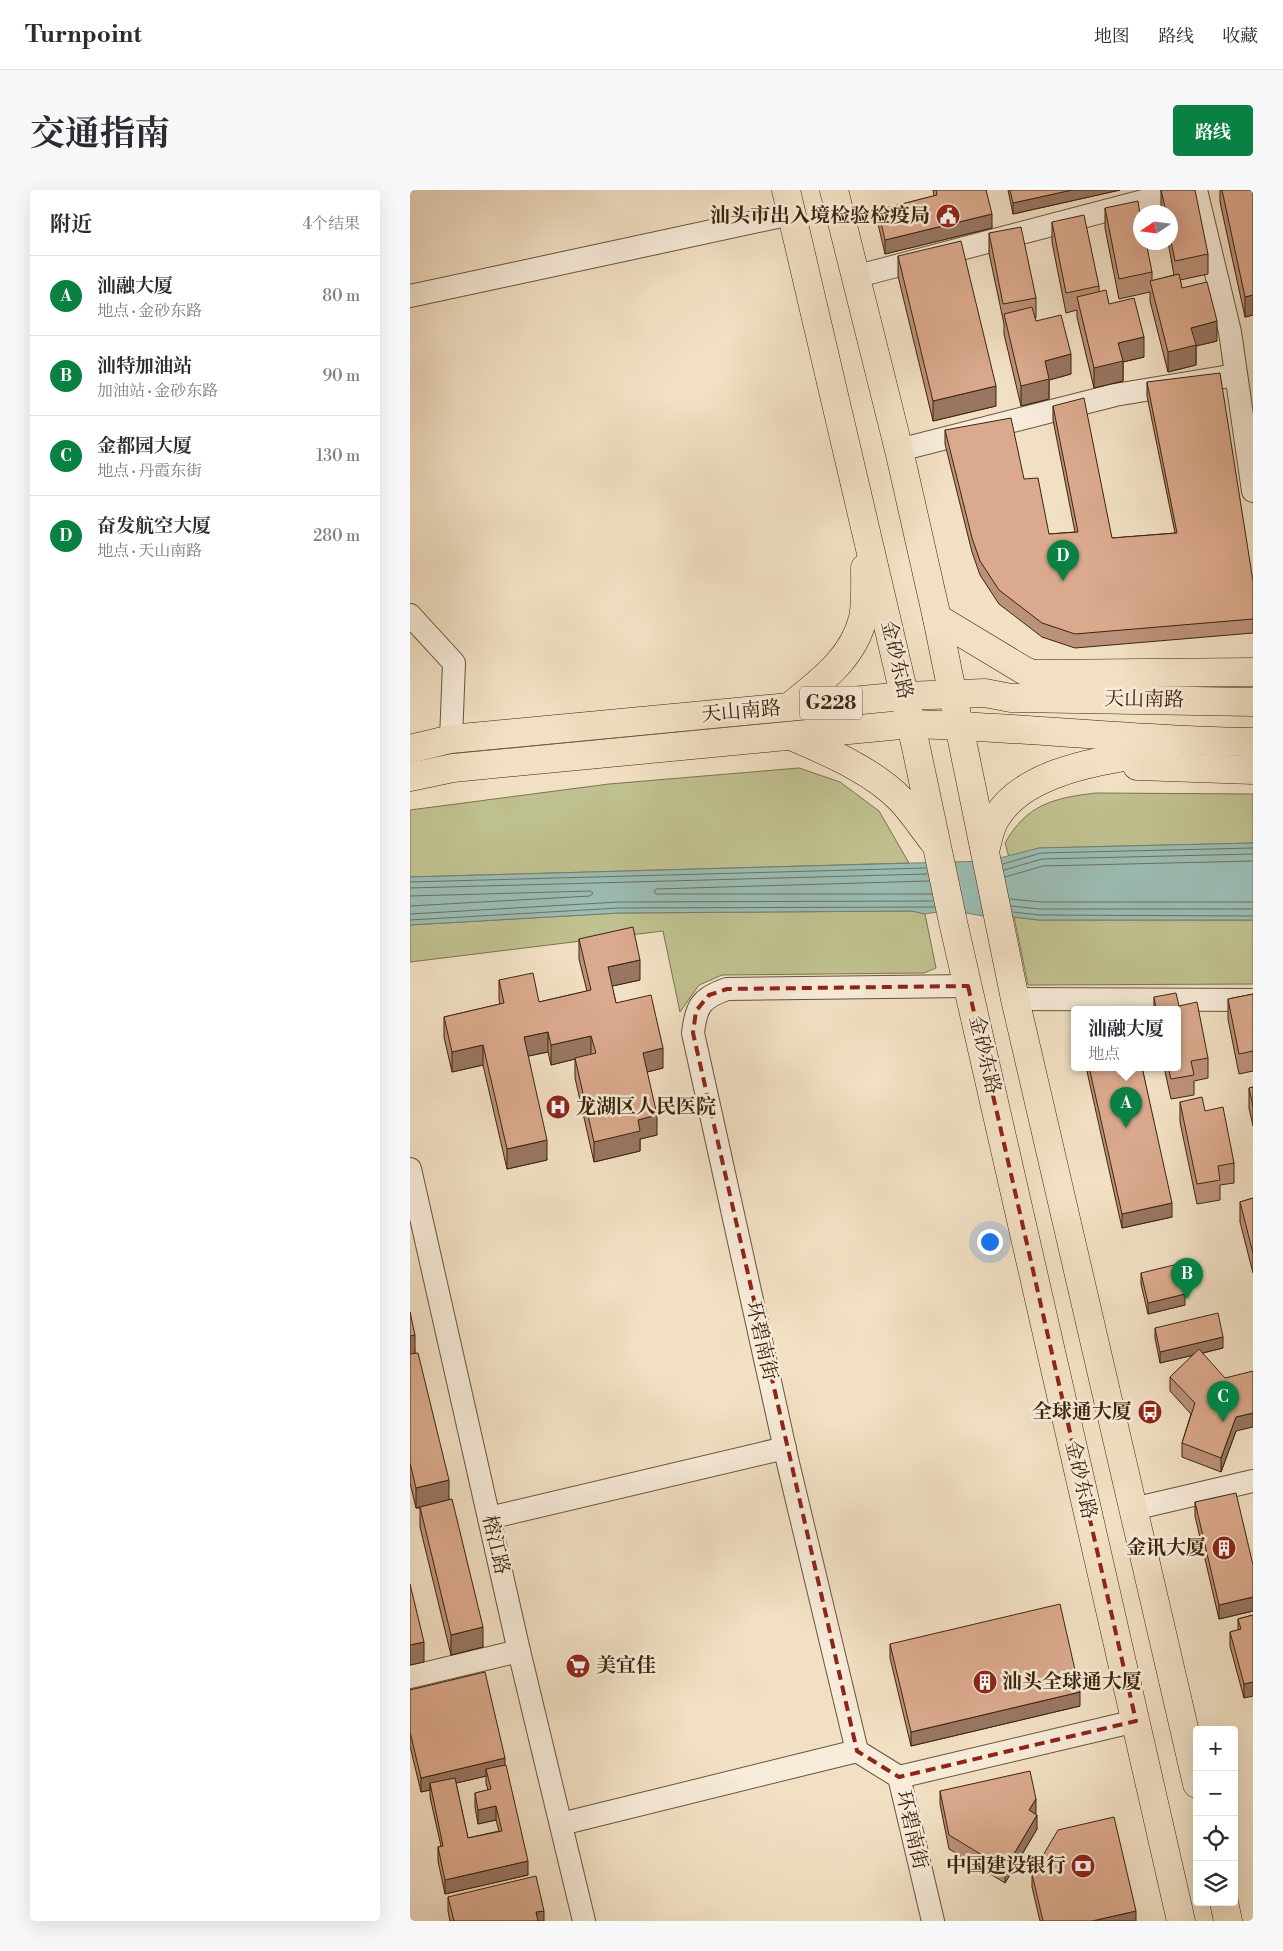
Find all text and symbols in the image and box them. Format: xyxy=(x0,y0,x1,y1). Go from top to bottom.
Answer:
text: Turnpoint xyxy=(25,20,142,50)
text: 地图 xyxy=(1094,25,1130,48)
text: 路线 xyxy=(1158,25,1194,48)
text: 收藏 xyxy=(1222,25,1258,48)
button: 路线 xyxy=(1173,105,1253,156)
text: 交通指南 xyxy=(30,113,170,156)
public building icon: 汕头市出入境检验检疫局 xyxy=(935,203,961,229)
place label: 汕头市出入境检验检疫局 xyxy=(710,204,930,229)
north arrow xyxy=(1133,205,1178,250)
text: 附近 xyxy=(50,212,92,238)
text: 4个结果 xyxy=(302,214,360,234)
text: 汕融大厦 xyxy=(97,274,173,298)
text: A xyxy=(60,286,72,306)
text: 80 m xyxy=(322,286,360,306)
text: 地点 · 金砂东路 xyxy=(97,301,202,321)
text: 汕特加油站 xyxy=(97,354,192,378)
text: B xyxy=(60,366,72,386)
text: 90 m xyxy=(322,366,360,386)
text: 加油站 · 金砂东路 xyxy=(97,381,218,401)
text: 金都园大厦 xyxy=(97,434,192,458)
text: C xyxy=(60,446,72,466)
text: 130 m xyxy=(316,446,360,466)
text: 地点 · 丹霞东街 xyxy=(97,461,202,481)
text: 奋发航空大厦 xyxy=(97,514,211,538)
text: D xyxy=(60,526,72,546)
text: 280 m xyxy=(313,526,360,546)
pin: D xyxy=(1047,540,1079,581)
text: 地点 · 天山南路 xyxy=(97,541,202,561)
street label: 金砂东路 xyxy=(875,618,917,702)
road number: G228 xyxy=(800,686,862,720)
street label: 天山南路 xyxy=(1104,687,1184,713)
street label: 天山南路 xyxy=(700,696,782,728)
popup xyxy=(1071,1006,1181,1071)
street label: 金砂东路 xyxy=(963,1013,1005,1097)
text: 汕融大厦 xyxy=(1088,1017,1164,1041)
text: 地点 xyxy=(1088,1044,1120,1064)
pin: A xyxy=(1110,1087,1142,1128)
hospital icon: 龙湖区人民医院 xyxy=(545,1094,571,1120)
place label: 龙湖区人民医院 xyxy=(576,1095,716,1120)
your location xyxy=(977,1229,1003,1255)
pin: B xyxy=(1171,1258,1203,1299)
street label: 环碧南街 xyxy=(740,1299,782,1383)
pin: C xyxy=(1207,1381,1239,1422)
bus stop icon: 全球通大厦 xyxy=(1137,1399,1163,1425)
place label: 全球通大厦 xyxy=(1032,1400,1132,1425)
street label: 金砂东路 xyxy=(1059,1438,1101,1522)
street label: 榕江路 xyxy=(476,1513,514,1577)
building icon: 金讯大厦 xyxy=(1211,1535,1237,1561)
place label: 金讯大厦 xyxy=(1126,1536,1206,1561)
supermarket icon: 美宜佳 xyxy=(565,1653,591,1679)
place label: 美宜佳 xyxy=(596,1654,656,1679)
building icon: 汕头全球通大厦 xyxy=(972,1669,998,1695)
place label: 汕头全球通大厦 xyxy=(1002,1670,1142,1695)
map controls xyxy=(1193,1726,1238,1906)
button: + xyxy=(1193,1726,1238,1771)
button: − xyxy=(1193,1771,1238,1816)
street label: 环碧南街 xyxy=(890,1788,932,1872)
button: locate xyxy=(1193,1816,1238,1861)
bank icon: 中国建设银行 xyxy=(1070,1853,1096,1879)
place label: 中国建设银行 xyxy=(946,1854,1066,1879)
button: layers xyxy=(1193,1861,1238,1906)

